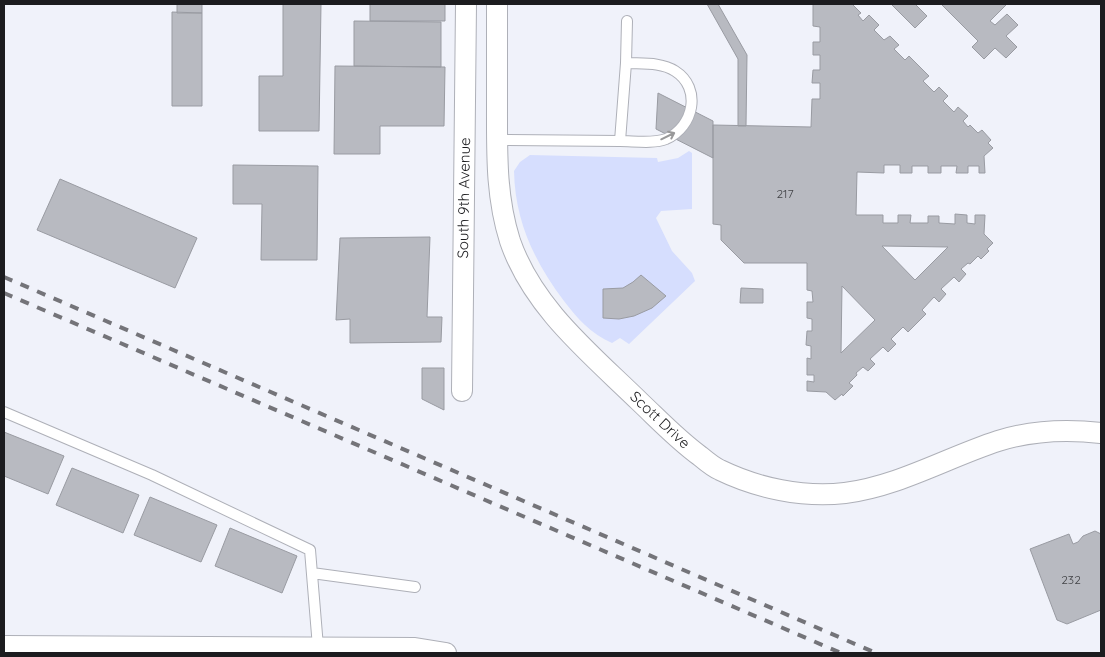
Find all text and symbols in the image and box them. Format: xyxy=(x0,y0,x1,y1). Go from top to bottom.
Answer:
one-way arrow xyxy=(660,131,675,140)
street label: South 9th Avenue xyxy=(453,137,474,259)
house number: 217 xyxy=(776,186,794,201)
street label: Scott Drive xyxy=(626,387,694,452)
house number: 232 xyxy=(1061,572,1081,587)

